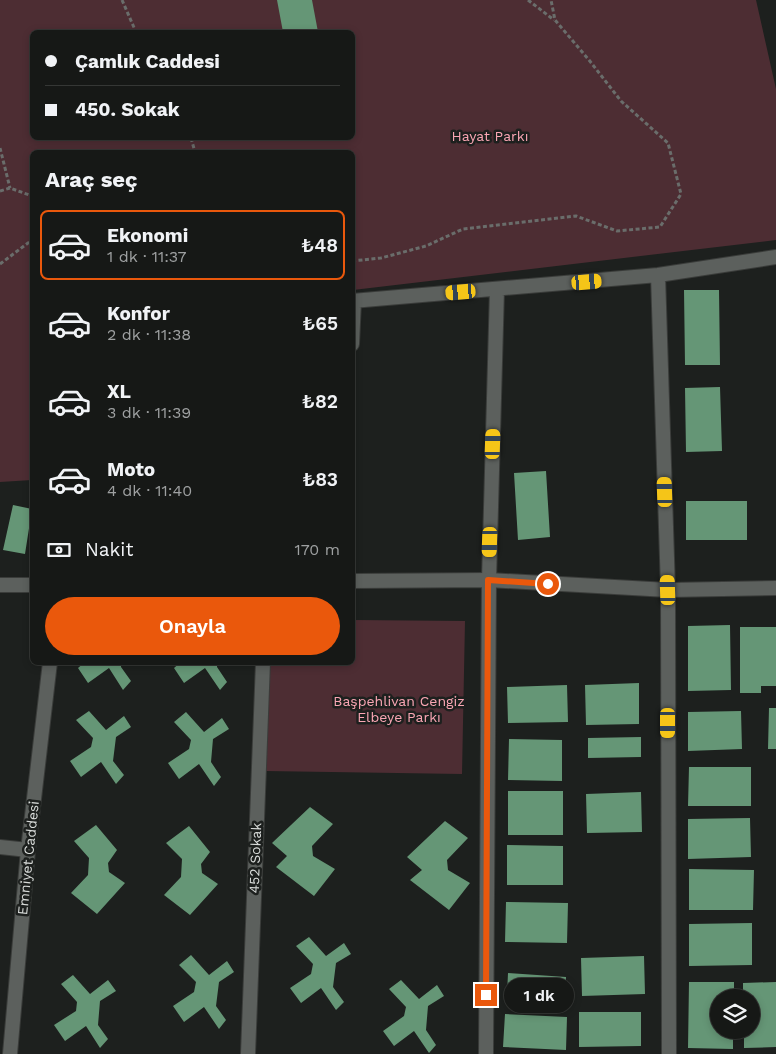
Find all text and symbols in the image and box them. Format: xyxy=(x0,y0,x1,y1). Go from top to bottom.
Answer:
text: Çamlık Caddesi xyxy=(75,50,220,73)
text: 450. Sokak xyxy=(75,98,180,121)
park label: Hayat Parkı xyxy=(452,128,528,144)
text: Araç seç xyxy=(45,167,138,192)
icon: car xyxy=(47,223,92,268)
text: Ekonomi xyxy=(107,224,188,247)
text: ₺48 xyxy=(301,234,338,257)
text: 1 dk · 11:37 xyxy=(107,247,187,266)
car xyxy=(571,273,602,291)
car xyxy=(445,283,476,301)
icon: car xyxy=(47,301,92,346)
text: Konfor xyxy=(107,302,170,325)
text: ₺65 xyxy=(302,312,338,335)
text: 2 dk · 11:38 xyxy=(107,325,191,344)
icon: car xyxy=(47,379,92,424)
text: XL xyxy=(107,380,131,403)
text: ₺82 xyxy=(302,390,338,413)
text: 3 dk · 11:39 xyxy=(107,403,191,422)
car xyxy=(484,429,501,459)
icon: car xyxy=(47,457,92,502)
text: Moto xyxy=(107,458,155,481)
text: ₺83 xyxy=(302,468,338,491)
car xyxy=(656,477,673,507)
text: 4 dk · 11:40 xyxy=(107,481,192,500)
car xyxy=(481,527,498,557)
icon: cash xyxy=(45,536,73,564)
text: Nakit xyxy=(85,538,133,561)
text: 170 m xyxy=(294,540,340,559)
route start xyxy=(537,573,559,595)
car xyxy=(659,575,676,605)
button: Onayla xyxy=(45,597,340,655)
park label: Başpehlivan Cengiz Elbeye Parkı xyxy=(333,693,465,725)
car xyxy=(660,708,675,738)
street label: Emniyet Caddesi xyxy=(14,800,42,916)
street label: 452 Sokak xyxy=(246,822,264,894)
callout: 1 dk xyxy=(504,978,574,1012)
route end xyxy=(475,984,497,1006)
text: 1 dk xyxy=(523,986,555,1005)
map controls xyxy=(710,989,760,1039)
button: layers xyxy=(710,989,760,1039)

